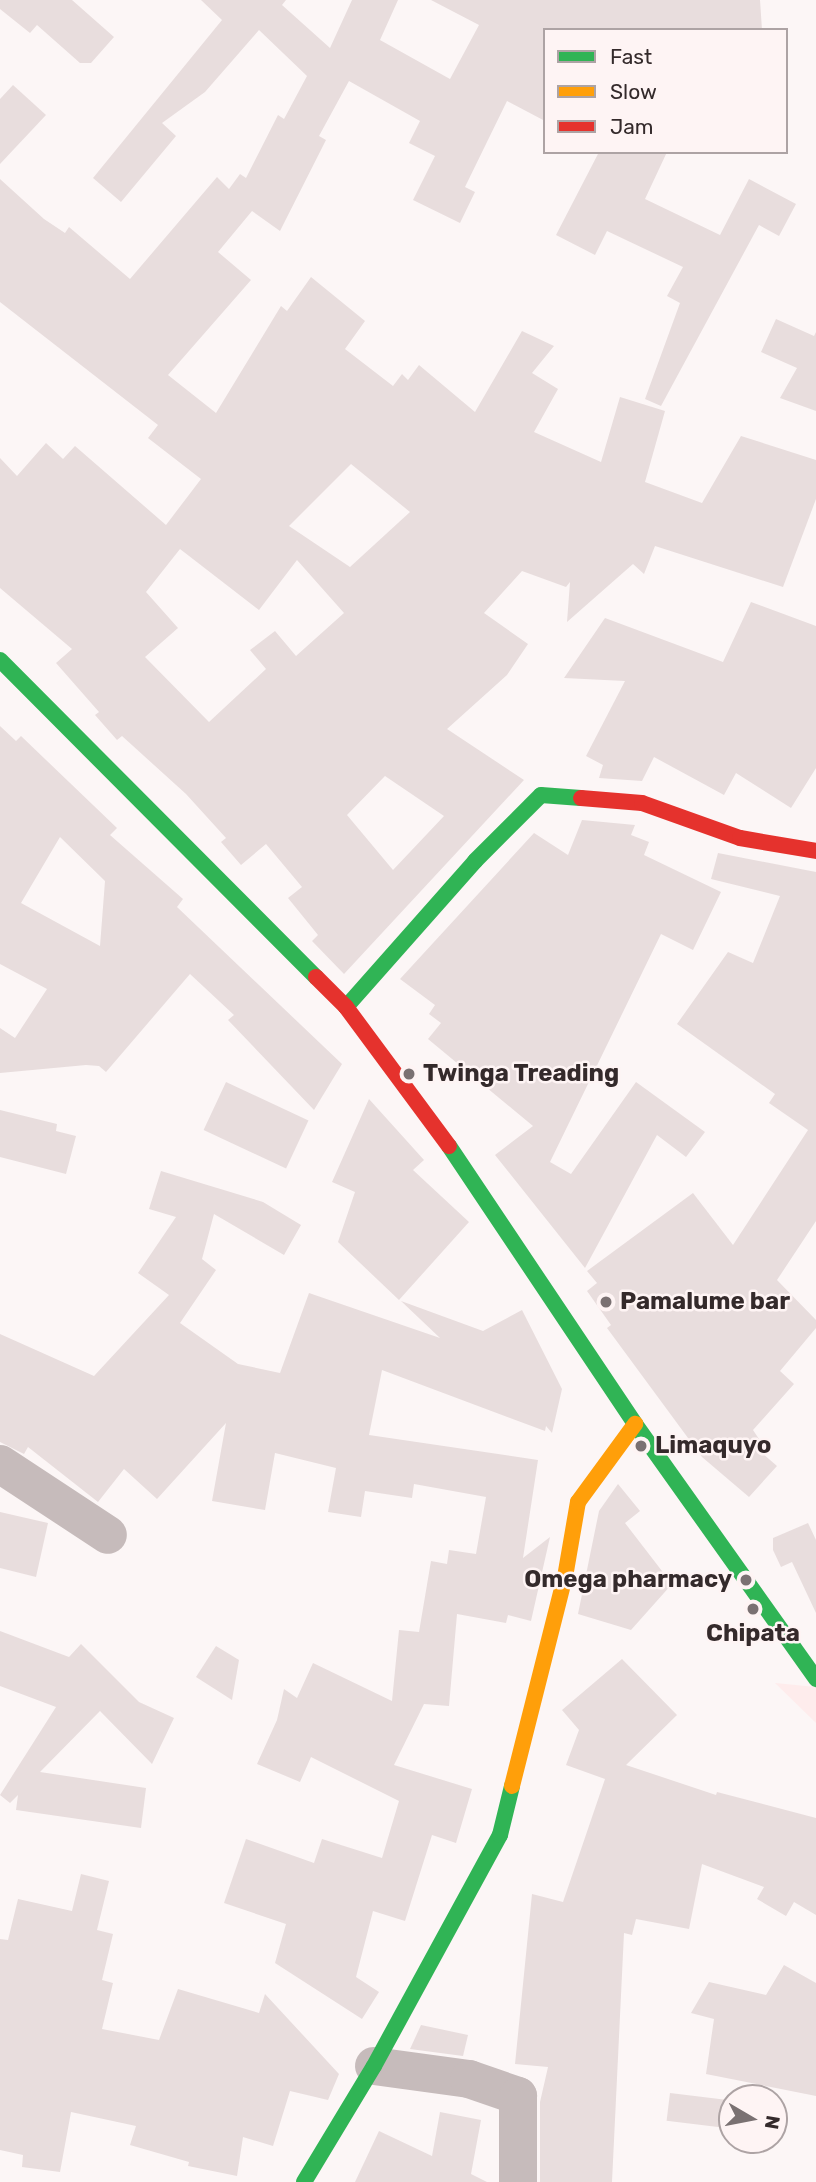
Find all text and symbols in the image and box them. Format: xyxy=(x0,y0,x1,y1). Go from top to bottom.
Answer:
legend xyxy=(543,28,788,154)
text: Fast xyxy=(610,44,652,69)
text: Slow xyxy=(610,79,657,104)
text: Jam xyxy=(610,114,654,139)
place label: Twinga Treading xyxy=(423,1060,620,1088)
marker: Twinga Treading xyxy=(401,1066,417,1082)
place label: Pamalume bar xyxy=(620,1288,790,1316)
marker: Pamalume bar xyxy=(598,1294,614,1310)
place label: Limaquyo xyxy=(655,1432,771,1460)
marker: Limaquyo xyxy=(633,1438,649,1454)
place label: Omega pharmacy xyxy=(524,1566,732,1594)
marker: Omega pharmacy xyxy=(738,1572,754,1588)
marker: Chipata xyxy=(745,1601,761,1617)
place label: Chipata xyxy=(706,1620,800,1648)
north arrow xyxy=(718,2084,788,2154)
text: N xyxy=(760,2114,785,2131)

